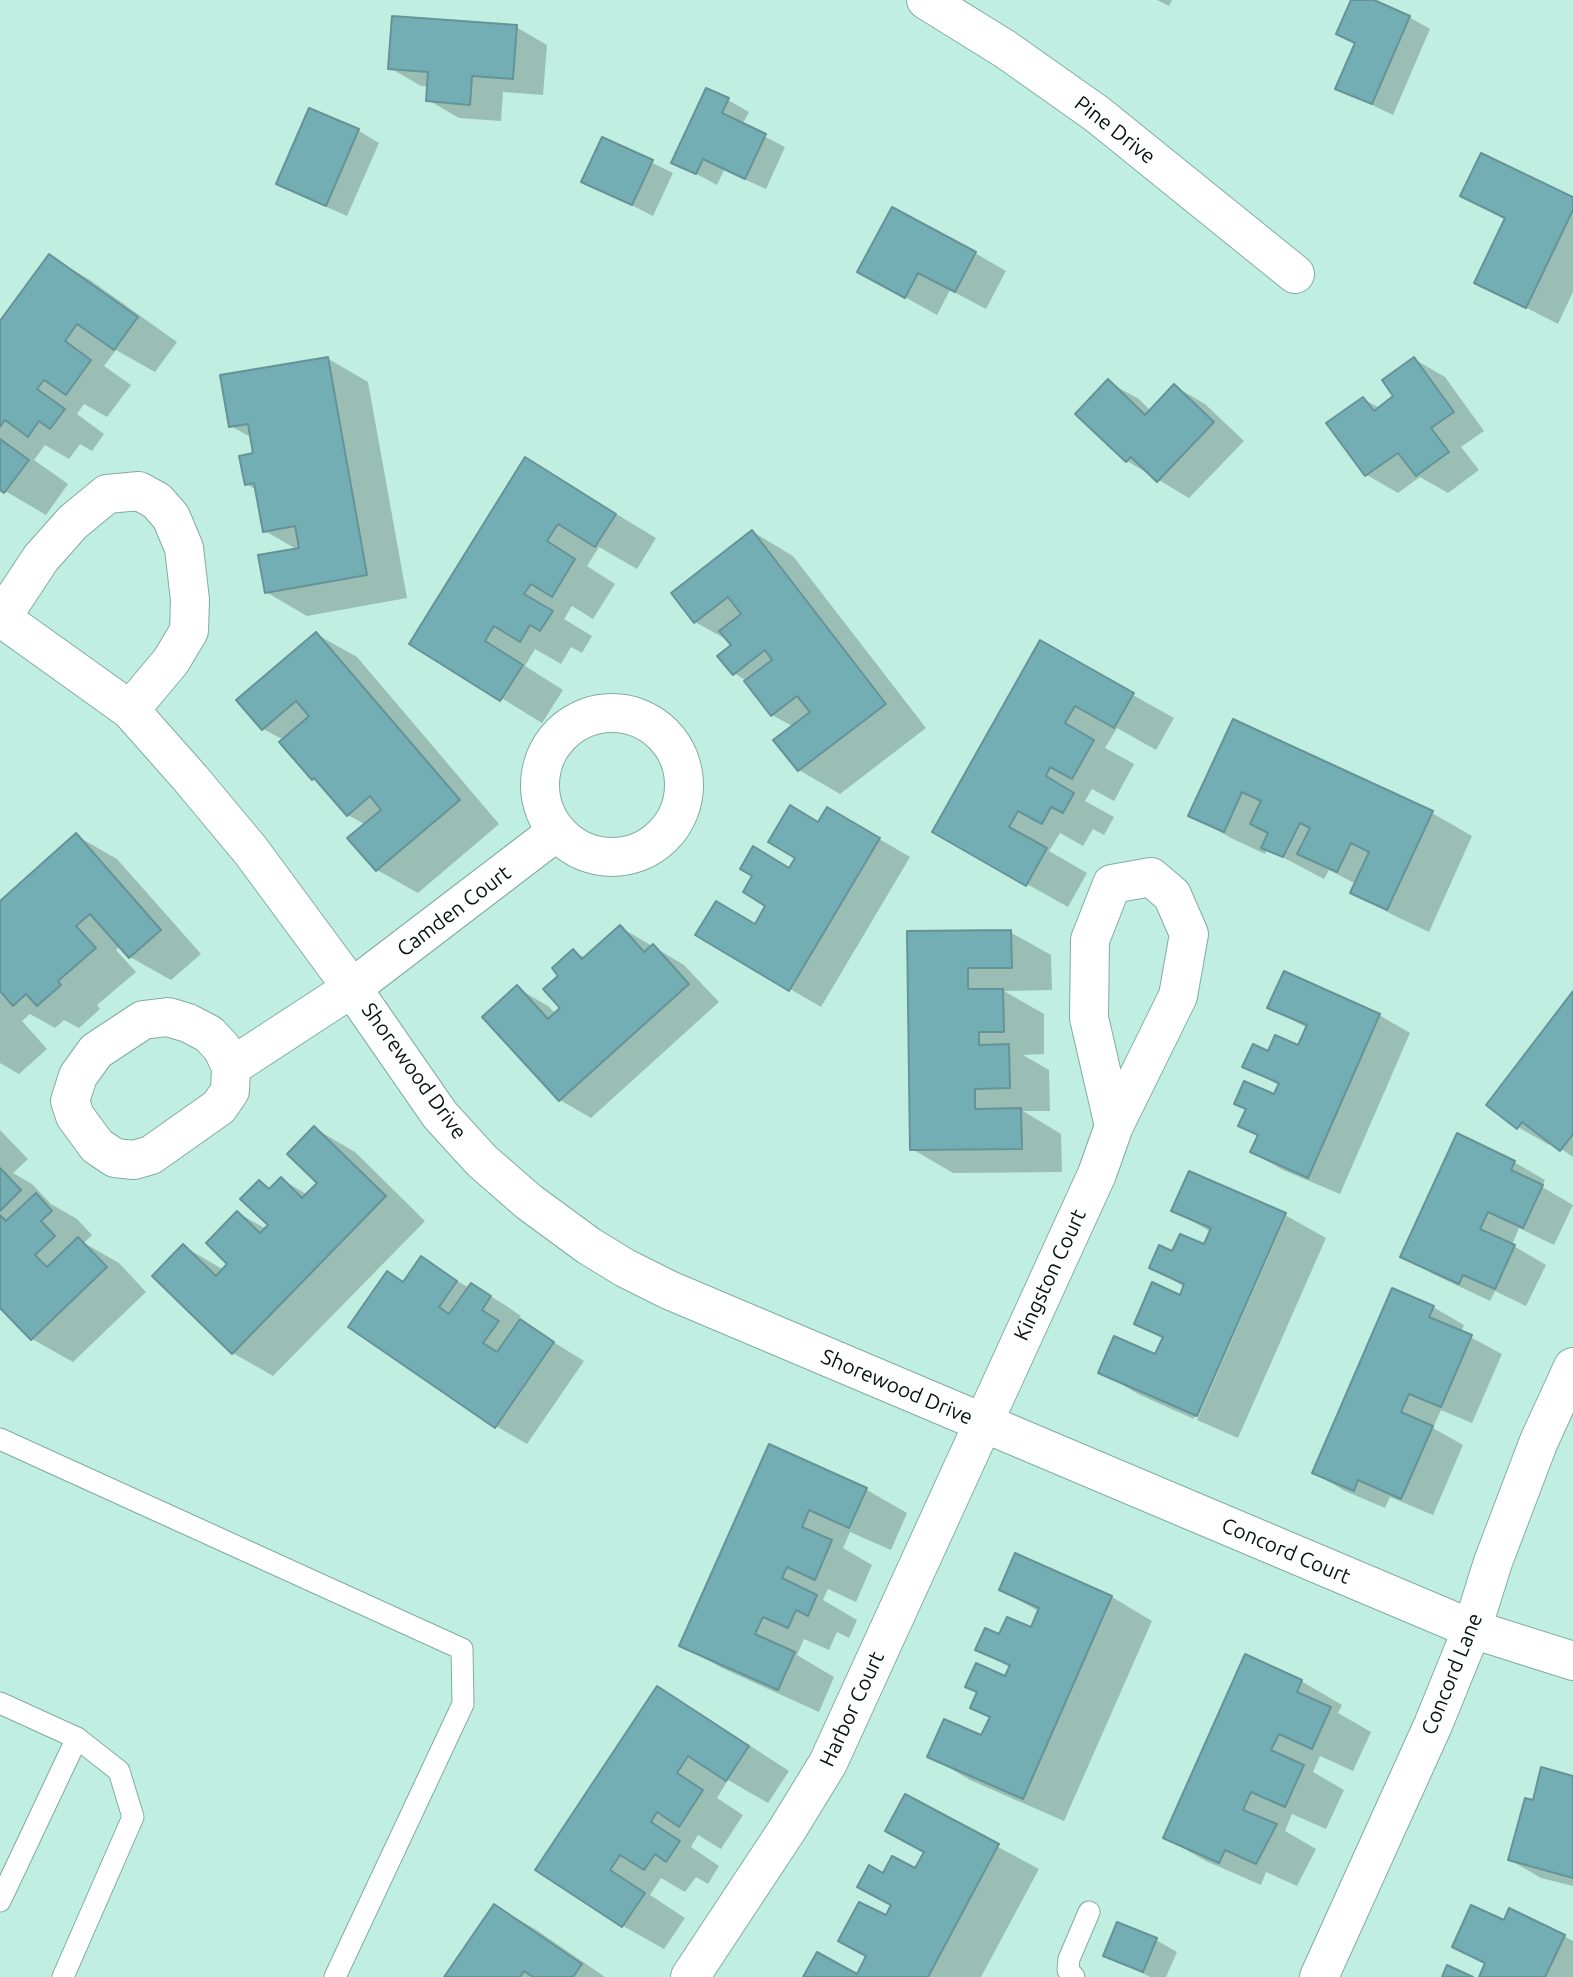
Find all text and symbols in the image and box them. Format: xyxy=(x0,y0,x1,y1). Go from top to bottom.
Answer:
street label: Pine Drive xyxy=(1070,91,1160,169)
street label: Camden Court xyxy=(392,860,516,962)
street label: Shorewood Drive xyxy=(356,998,472,1144)
street label: Kingston Court xyxy=(1009,1205,1091,1345)
street label: Shorewood Drive xyxy=(817,1344,977,1430)
street label: Concord Court xyxy=(1218,1513,1354,1589)
street label: Concord Lane xyxy=(1416,1609,1488,1739)
street label: Harbor Court xyxy=(814,1647,890,1771)

